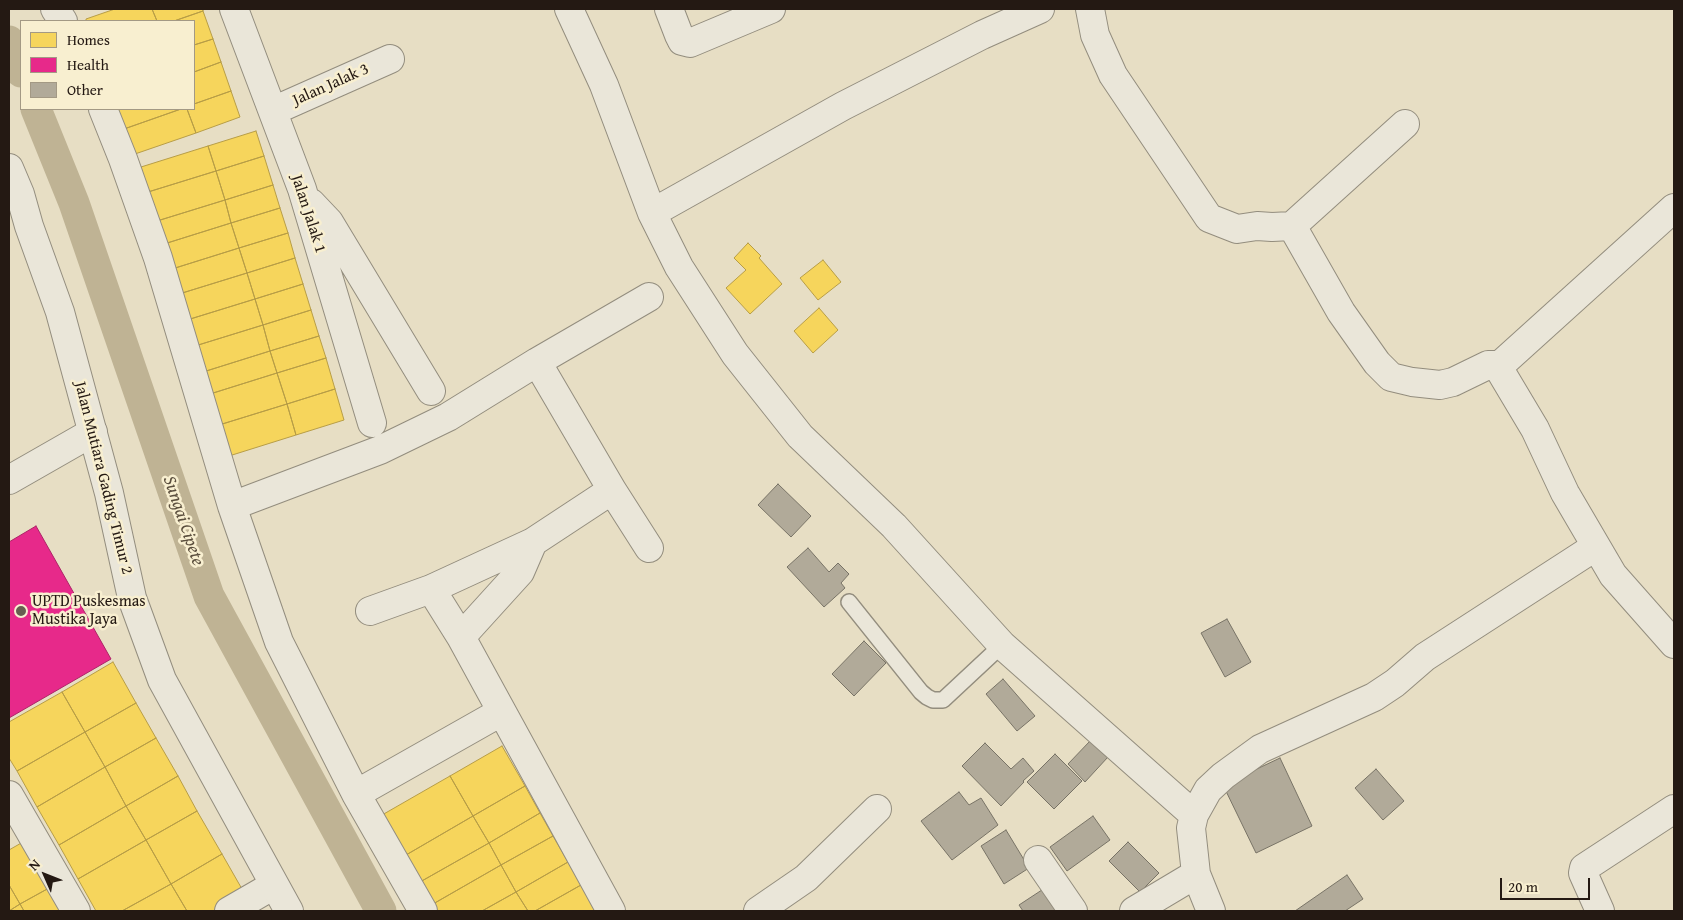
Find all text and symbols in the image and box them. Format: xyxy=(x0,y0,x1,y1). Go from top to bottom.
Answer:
legend xyxy=(20,20,195,110)
text: Homes xyxy=(67,29,110,50)
text: Health xyxy=(67,54,109,75)
street label: Jalan Jalak 3 xyxy=(290,60,372,110)
text: Other xyxy=(67,79,103,100)
street label: Jalan Jalak 1 xyxy=(286,172,330,256)
street label: Jalan Mutiara Gading Timur 2 xyxy=(70,380,136,576)
water label: Sungai Cipete xyxy=(158,473,208,569)
place label: UPTD Puskesmas Mustika Jaya xyxy=(32,592,146,630)
marker: UPTD Puskesmas Mustika Jaya xyxy=(14,604,28,618)
north arrow xyxy=(20,850,70,900)
text: N xyxy=(24,854,45,875)
scale bar xyxy=(1503,868,1593,900)
text: 20 m xyxy=(1508,876,1538,897)

